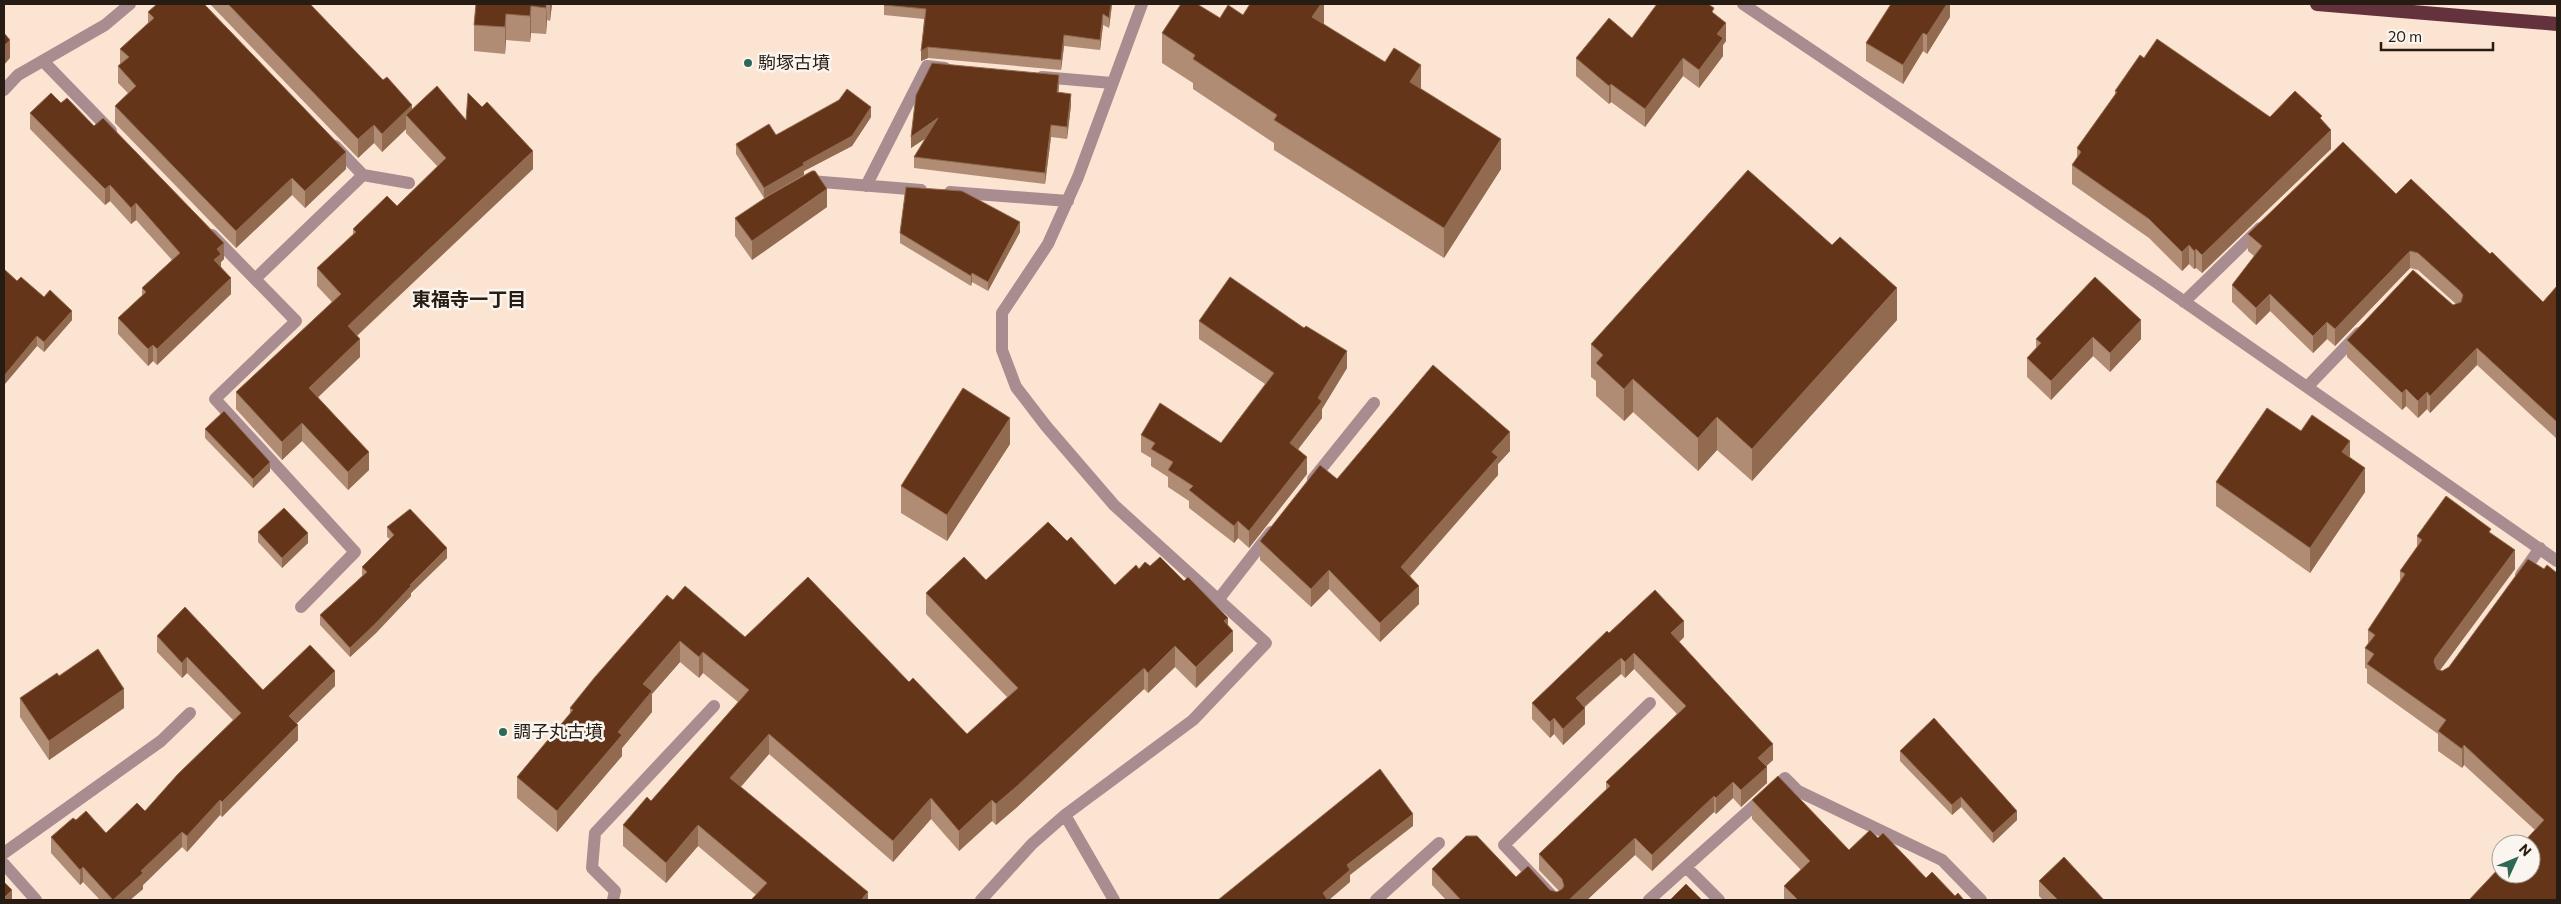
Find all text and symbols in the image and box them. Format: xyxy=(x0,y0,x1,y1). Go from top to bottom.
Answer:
scale bar xyxy=(2381,20,2494,52)
text: 20 m xyxy=(2388,27,2422,45)
place label: 駒塚古墳 xyxy=(758,51,830,73)
marker: 駒塚古墳 xyxy=(742,57,754,69)
district label: 東福寺一丁目 xyxy=(412,287,526,310)
place label: 調子丸古墳 xyxy=(513,720,603,742)
marker: 調子丸古墳 xyxy=(497,726,509,738)
north arrow xyxy=(2491,834,2541,884)
text: N xyxy=(2516,840,2535,859)

